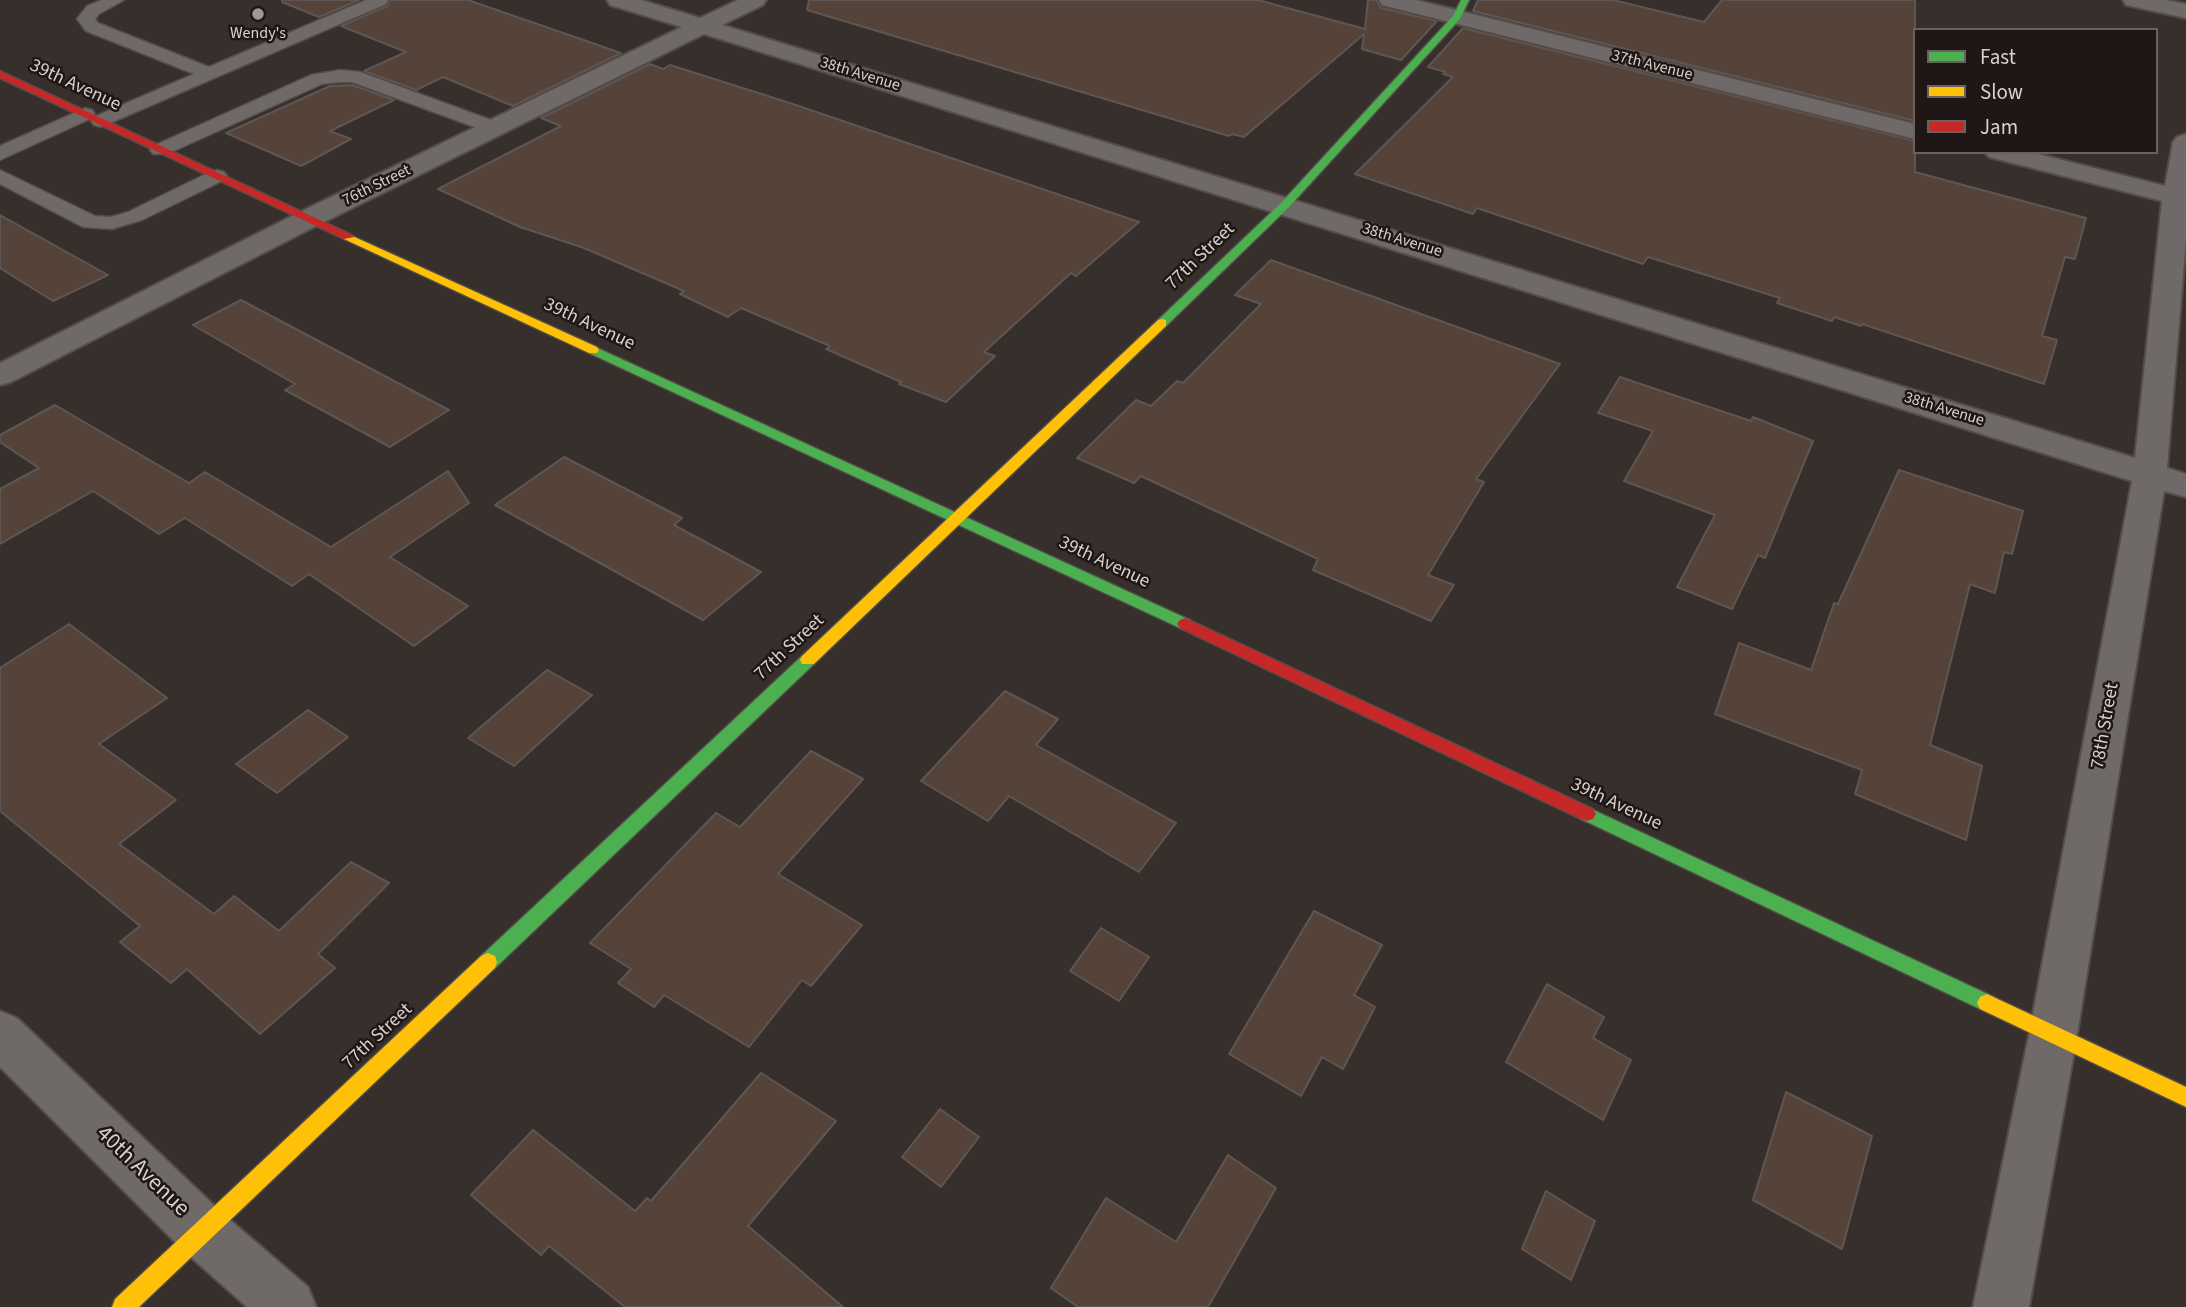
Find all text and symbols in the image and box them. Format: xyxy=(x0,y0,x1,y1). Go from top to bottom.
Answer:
marker: Wendy's xyxy=(250,6,266,22)
place label: Wendy's xyxy=(230,24,286,44)
legend xyxy=(1913,28,2158,154)
text: Fast xyxy=(1980,42,2016,72)
street label: 37th Avenue xyxy=(1610,47,1694,85)
street label: 38th Avenue xyxy=(818,54,902,96)
street label: 39th Avenue xyxy=(26,55,124,117)
text: Slow xyxy=(1980,77,2023,107)
text: Jam xyxy=(1980,112,2018,142)
street label: 76th Street xyxy=(340,161,414,211)
street label: 77th Street xyxy=(1162,219,1240,295)
street label: 38th Avenue xyxy=(1360,220,1444,262)
street label: 39th Avenue xyxy=(540,294,638,356)
street label: 38th Avenue xyxy=(1902,389,1986,431)
street label: 39th Avenue xyxy=(1055,532,1153,594)
street label: 77th Street xyxy=(750,610,830,686)
street label: 78th Street xyxy=(2087,681,2125,771)
street label: 39th Avenue xyxy=(1567,774,1665,836)
street label: 77th Street xyxy=(338,999,418,1075)
street label: 40th Avenue xyxy=(90,1121,194,1223)

